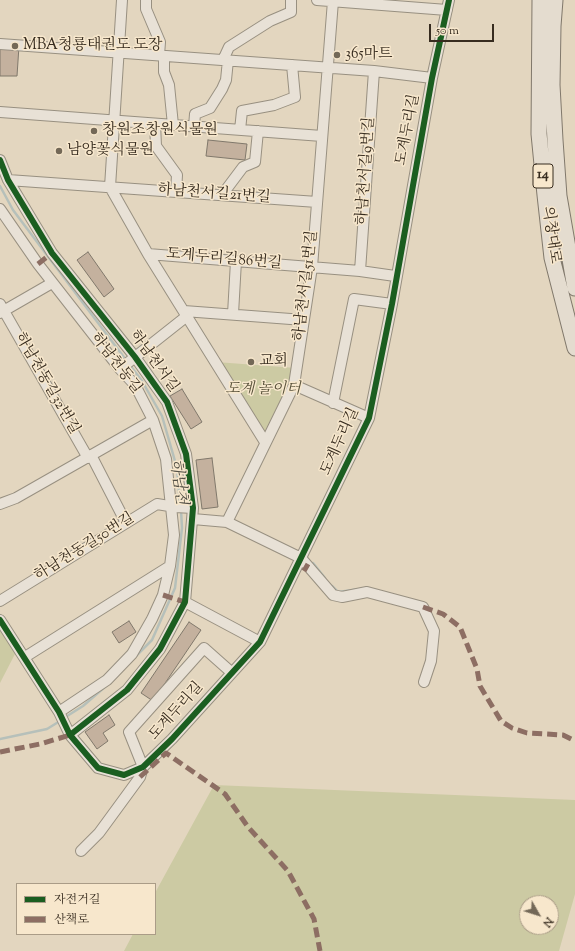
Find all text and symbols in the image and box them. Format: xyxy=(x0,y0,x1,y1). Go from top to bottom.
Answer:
scale bar xyxy=(431,16,496,42)
text: 50 m xyxy=(436,22,459,40)
place label: MBA청룡태권도 도장 xyxy=(23,37,163,55)
marker: MBA청룡태권도 도장 xyxy=(10,41,20,51)
place label: 365마트 xyxy=(345,46,392,64)
marker: 365마트 xyxy=(332,50,342,60)
street label: 도계두리길 xyxy=(393,93,425,167)
street label: 하남천서길9번길 xyxy=(354,116,380,226)
place label: 창원조창원식물원 xyxy=(102,122,218,140)
marker: 창원조창원식물원 xyxy=(89,126,99,136)
place label: 남양꽃식물원 xyxy=(67,142,154,160)
marker: 남양꽃식물원 xyxy=(54,146,64,156)
road number: 14 xyxy=(533,164,553,188)
street label: 하남천서길21번길 xyxy=(157,182,271,208)
street label: 의창대로 xyxy=(537,205,563,265)
street label: 하남천서길51번길 xyxy=(291,229,323,343)
street label: 도계두리길86번길 xyxy=(165,246,283,274)
street label: 하남천서길 xyxy=(124,327,182,397)
street label: 하남천동길32번길 xyxy=(10,330,82,438)
street label: 하남천동길 xyxy=(86,330,144,398)
place label: 교회 xyxy=(259,353,288,371)
marker: 교회 xyxy=(246,357,256,367)
park label: 도계 놀이터 xyxy=(225,381,301,399)
street label: 도계두리길 xyxy=(318,405,364,479)
water label: 하남천 xyxy=(164,458,190,506)
street label: 하남천동길50번길 xyxy=(32,510,138,586)
street label: 도계두리길 xyxy=(146,679,208,745)
legend xyxy=(16,883,156,935)
text: 자전거길 xyxy=(54,891,100,909)
north arrow xyxy=(519,895,559,935)
text: 산책로 xyxy=(54,911,89,929)
text: N xyxy=(539,913,557,930)

